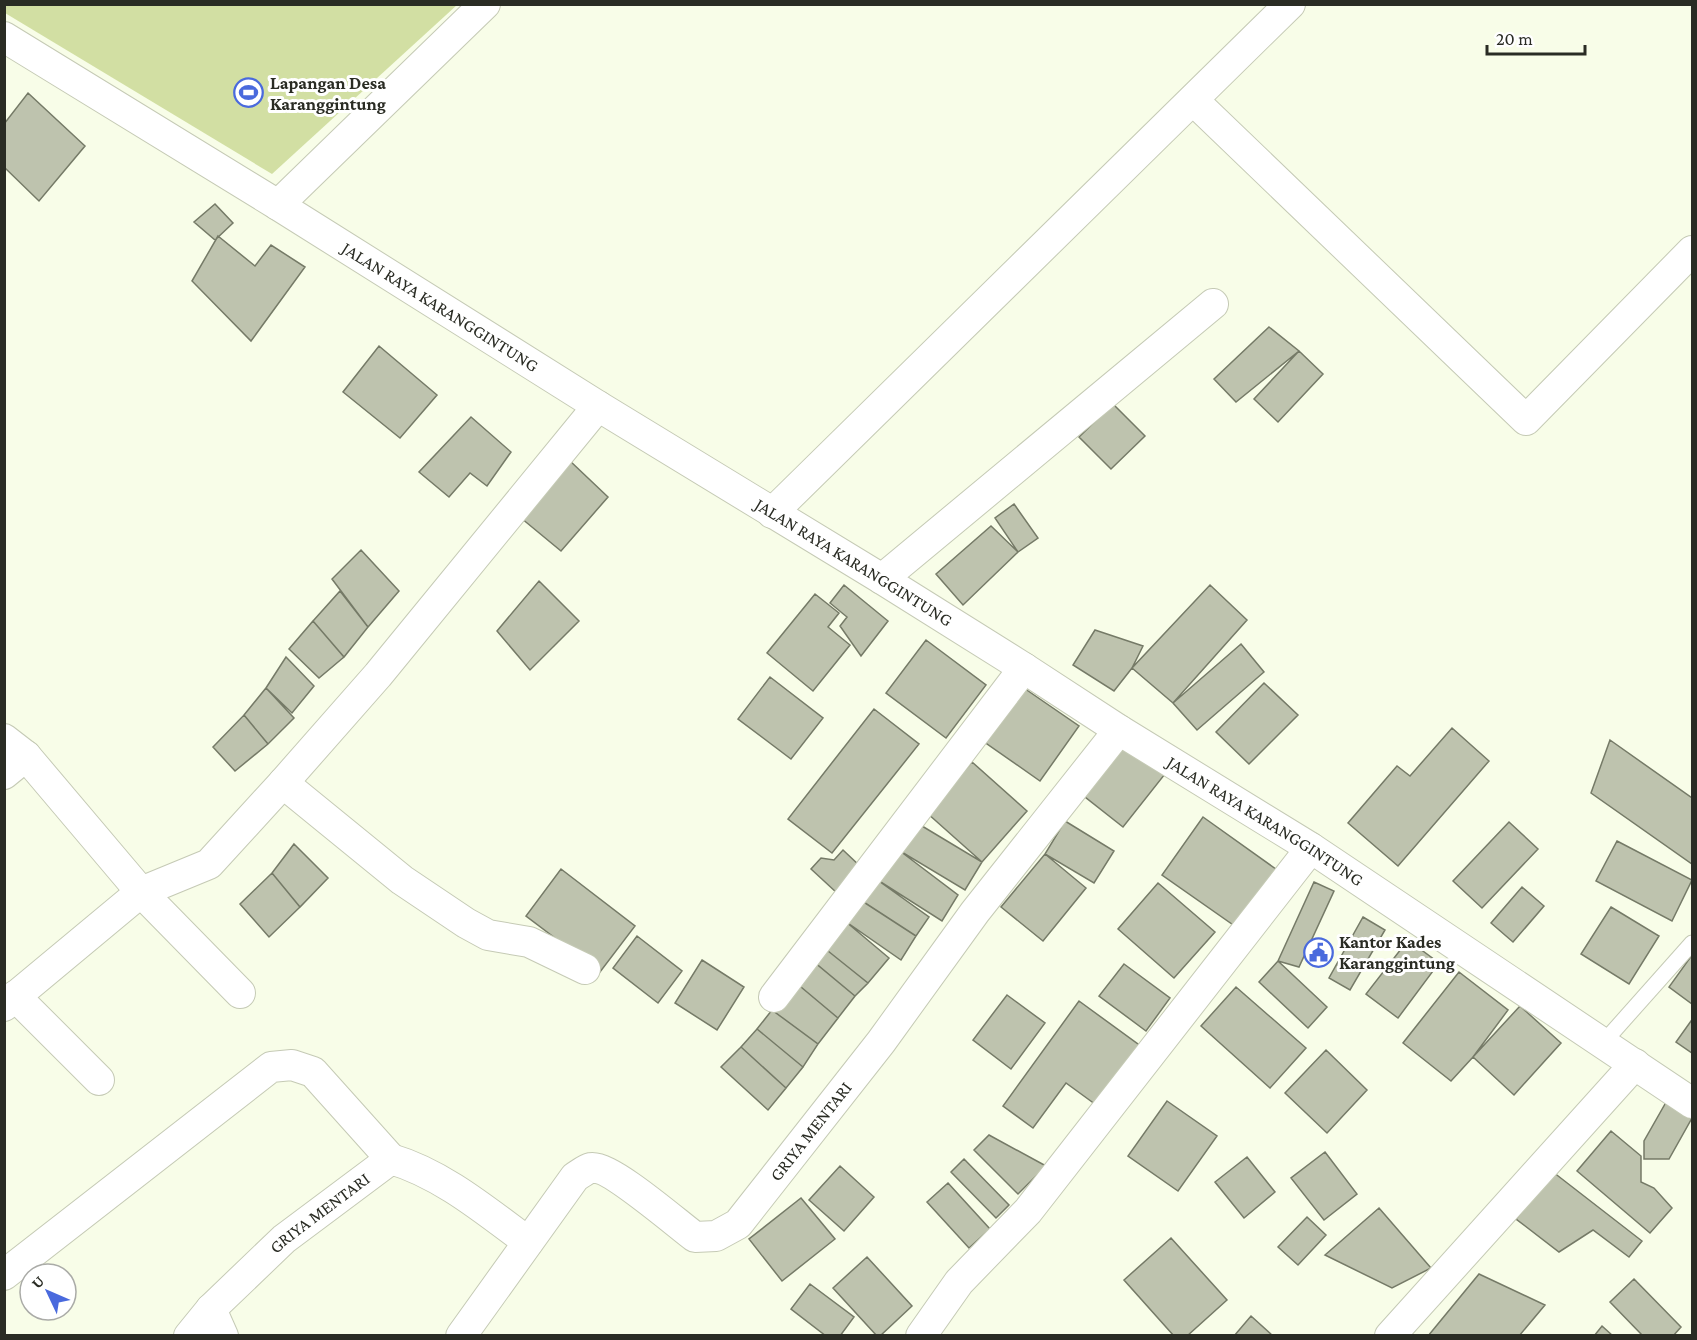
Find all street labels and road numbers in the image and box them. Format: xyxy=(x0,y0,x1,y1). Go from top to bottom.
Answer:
street label: JALAN RAYA KARANGGINTUNG xyxy=(337,237,542,376)
street label: JALAN RAYA KARANGGINTUNG xyxy=(750,493,956,631)
street label: JALAN RAYA KARANGGINTUNG xyxy=(1162,751,1367,890)
street label: GRIYA MENTARI xyxy=(766,1078,856,1185)
street label: GRIYA MENTARI xyxy=(265,1169,374,1257)

